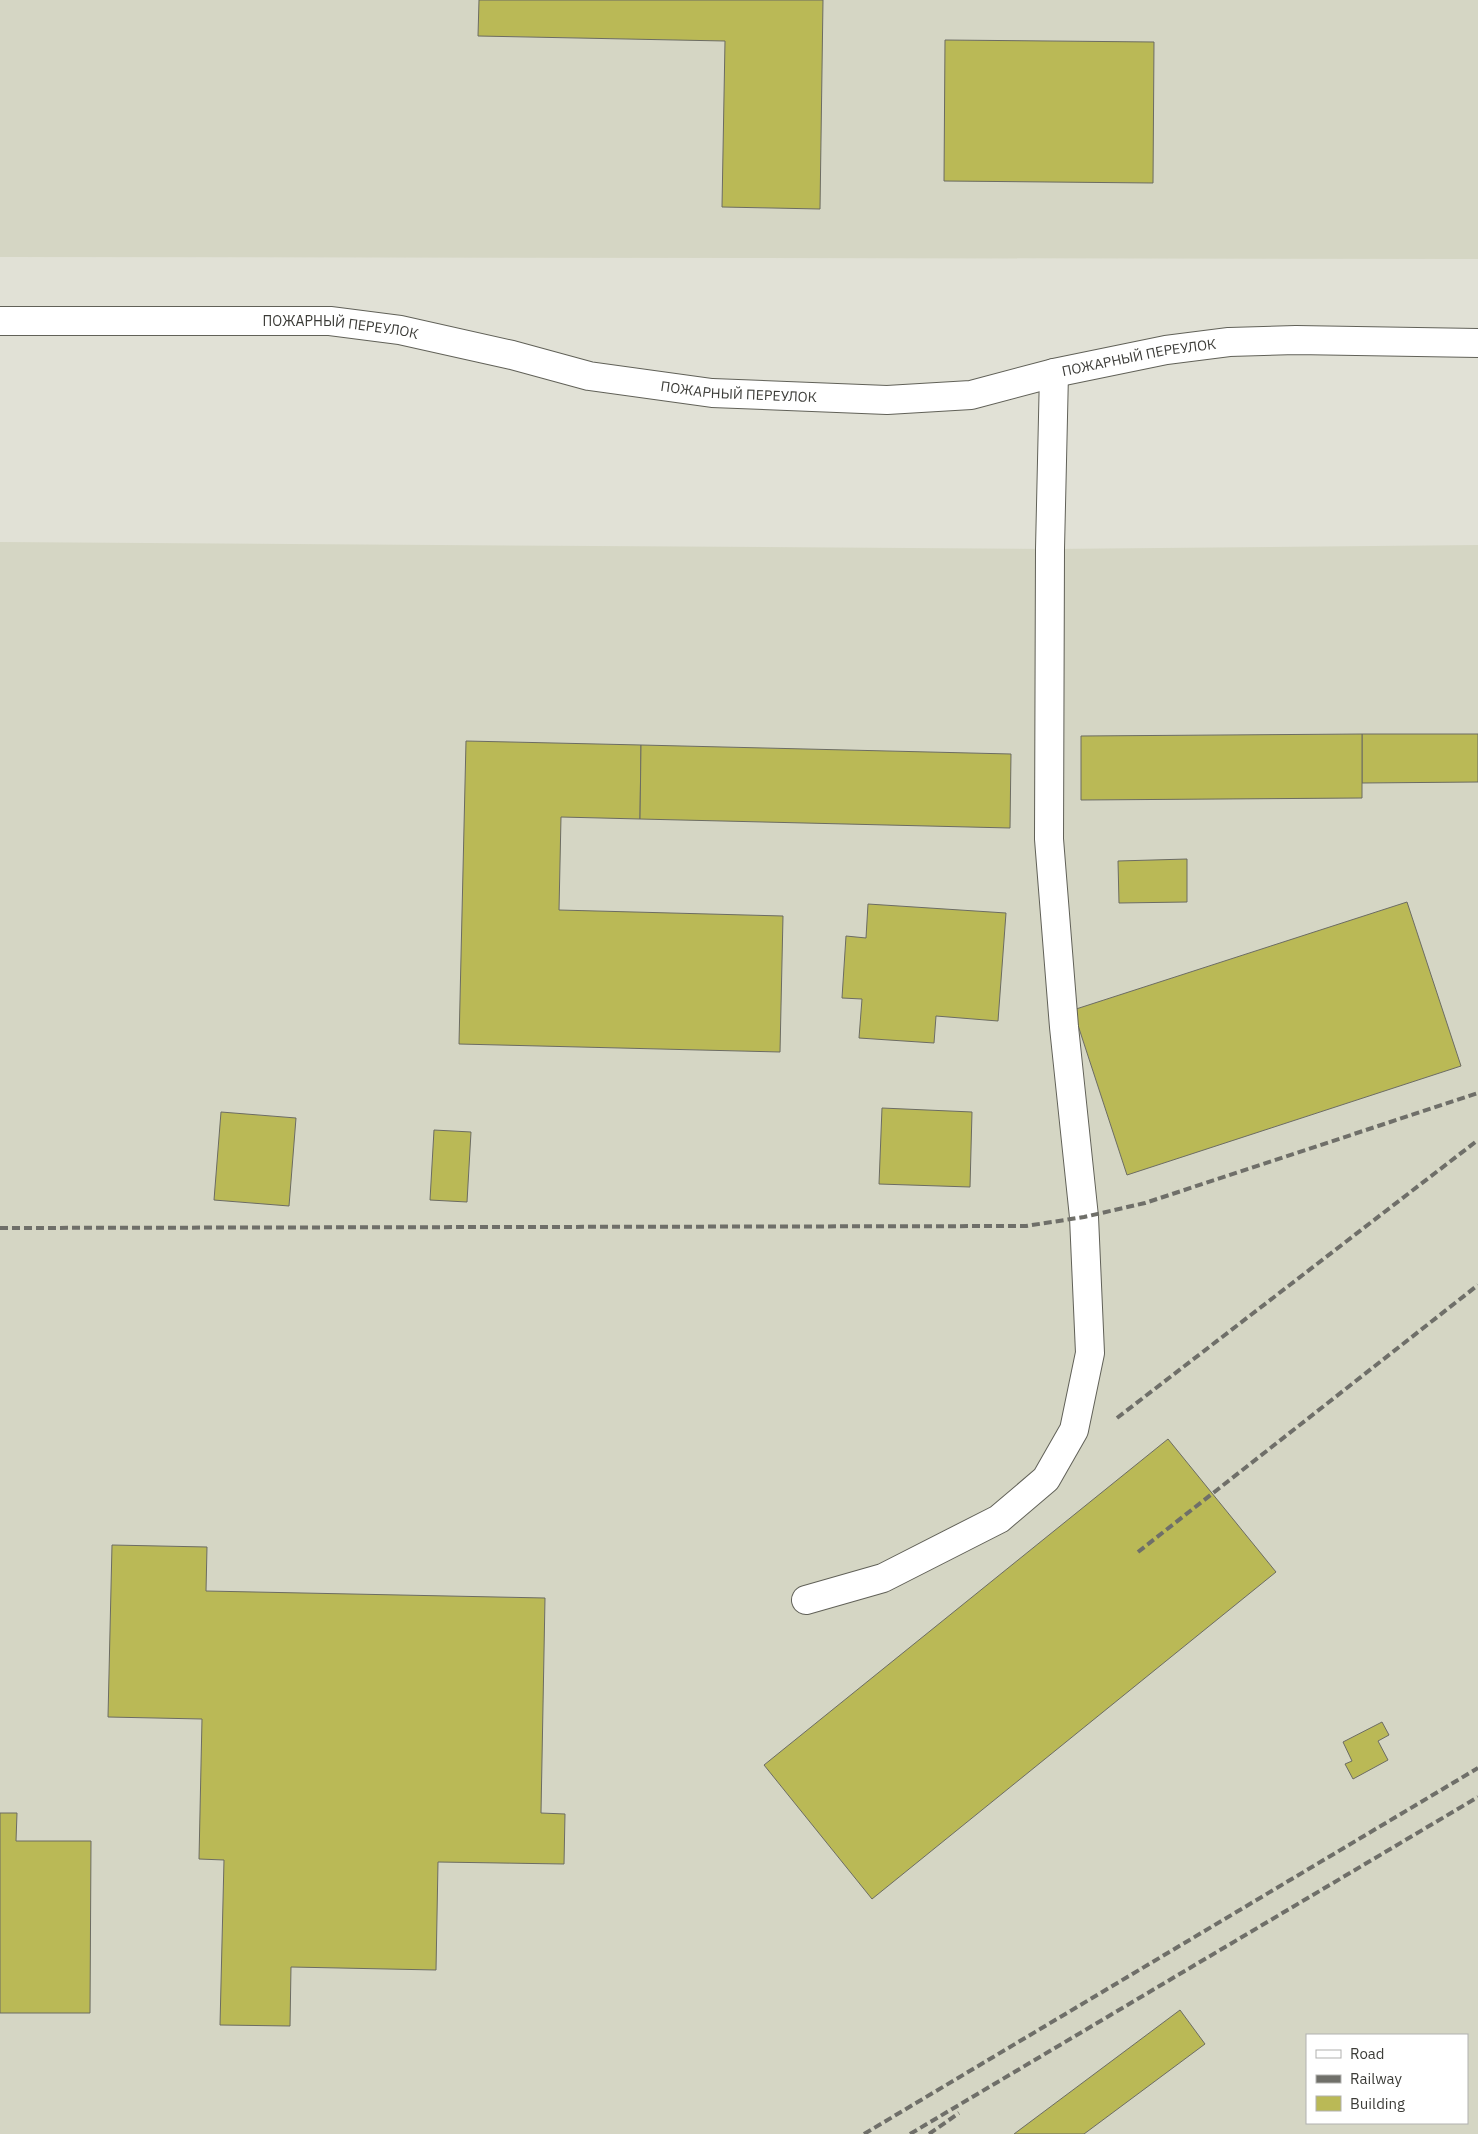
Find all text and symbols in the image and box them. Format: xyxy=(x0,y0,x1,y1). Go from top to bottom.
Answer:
street label: ПОЖАРНЫЙ ПЕРЕУЛОК xyxy=(263,312,420,343)
street label: ПОЖАРНЫЙ ПЕРЕУЛОК xyxy=(1060,335,1217,380)
street label: ПОЖАРНЫЙ ПЕРЕУЛОК xyxy=(660,377,817,406)
legend xyxy=(1306,2034,1468,2124)
text: Road xyxy=(1350,2044,1385,2063)
text: Railway xyxy=(1350,2069,1403,2088)
text: Building xyxy=(1350,2094,1405,2113)

